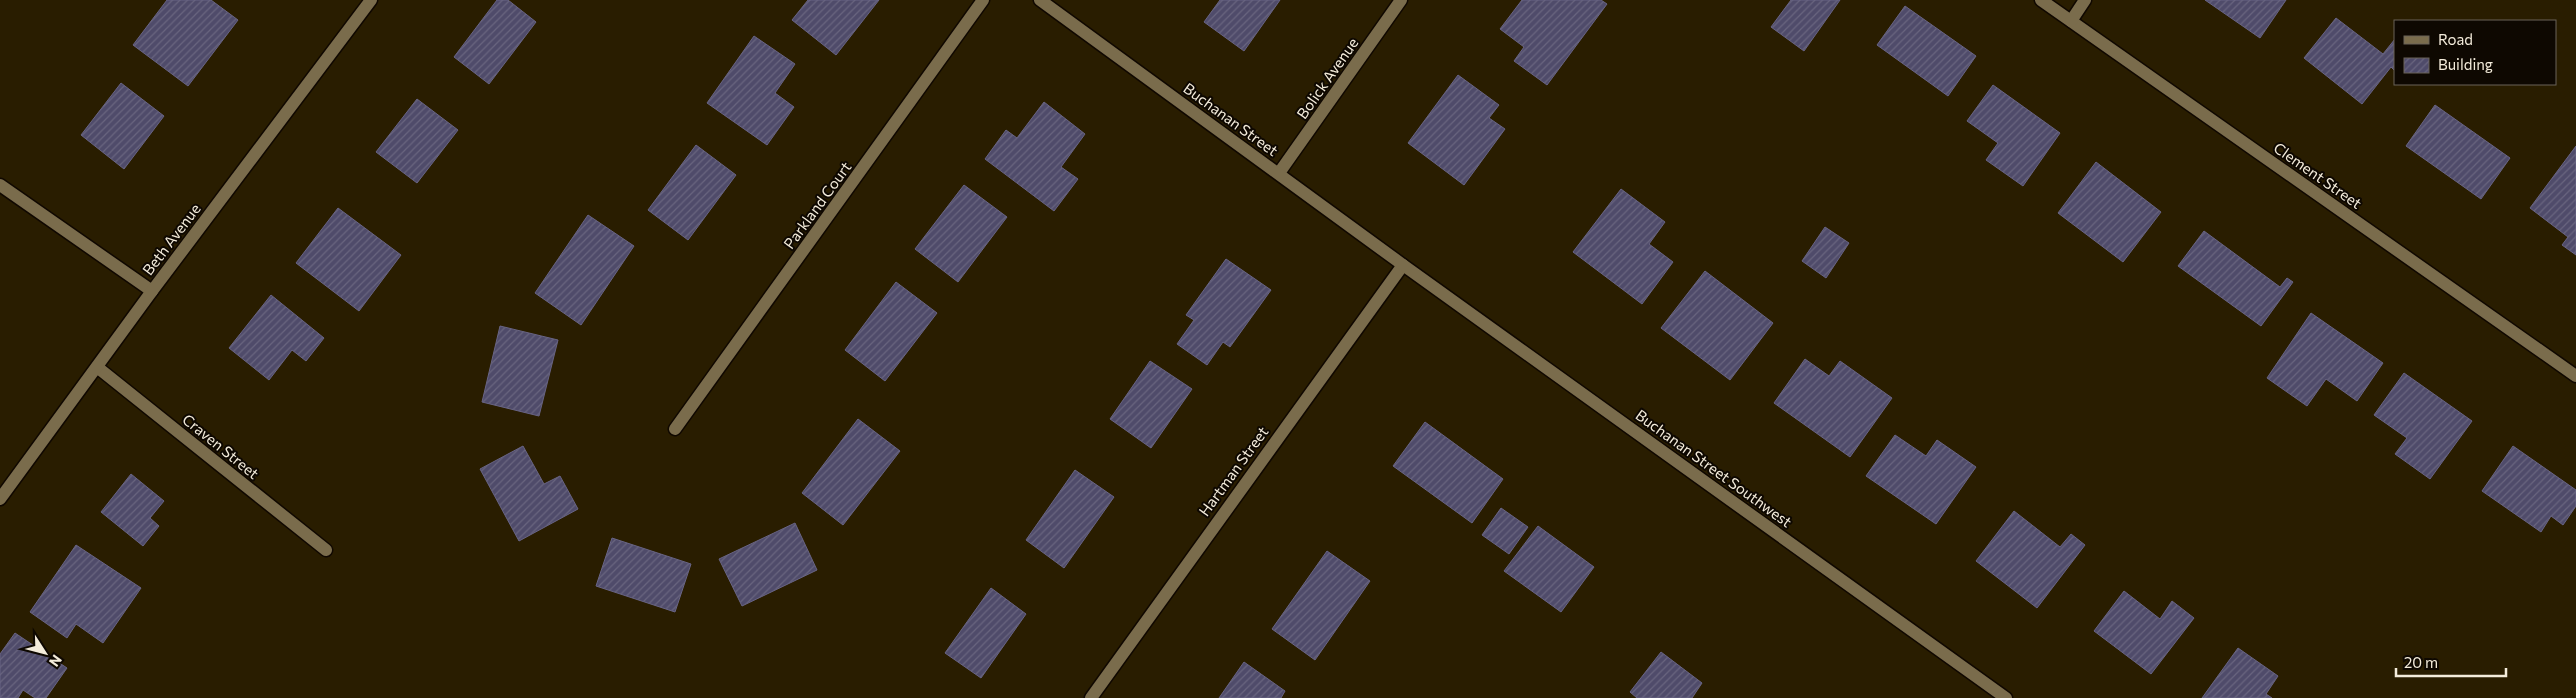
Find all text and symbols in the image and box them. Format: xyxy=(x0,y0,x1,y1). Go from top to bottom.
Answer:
legend xyxy=(2394,20,2556,85)
text: Road xyxy=(2438,30,2473,48)
street label: Bolick Avenue xyxy=(1292,34,1362,122)
text: Building xyxy=(2438,55,2493,73)
street label: Buchanan Street xyxy=(1180,79,1282,159)
street label: Clement Street xyxy=(2271,138,2365,212)
street label: Parkland Court xyxy=(779,158,855,252)
street label: Beth Avenue xyxy=(138,200,204,278)
street label: Buchanan Street Southwest xyxy=(1632,405,1796,531)
street label: Craven Street xyxy=(179,410,263,482)
street label: Hartman Street xyxy=(1195,423,1271,519)
north arrow xyxy=(20,628,70,678)
scale bar xyxy=(2396,646,2506,678)
text: N xyxy=(46,652,66,670)
text: 20 m xyxy=(2404,653,2438,671)

